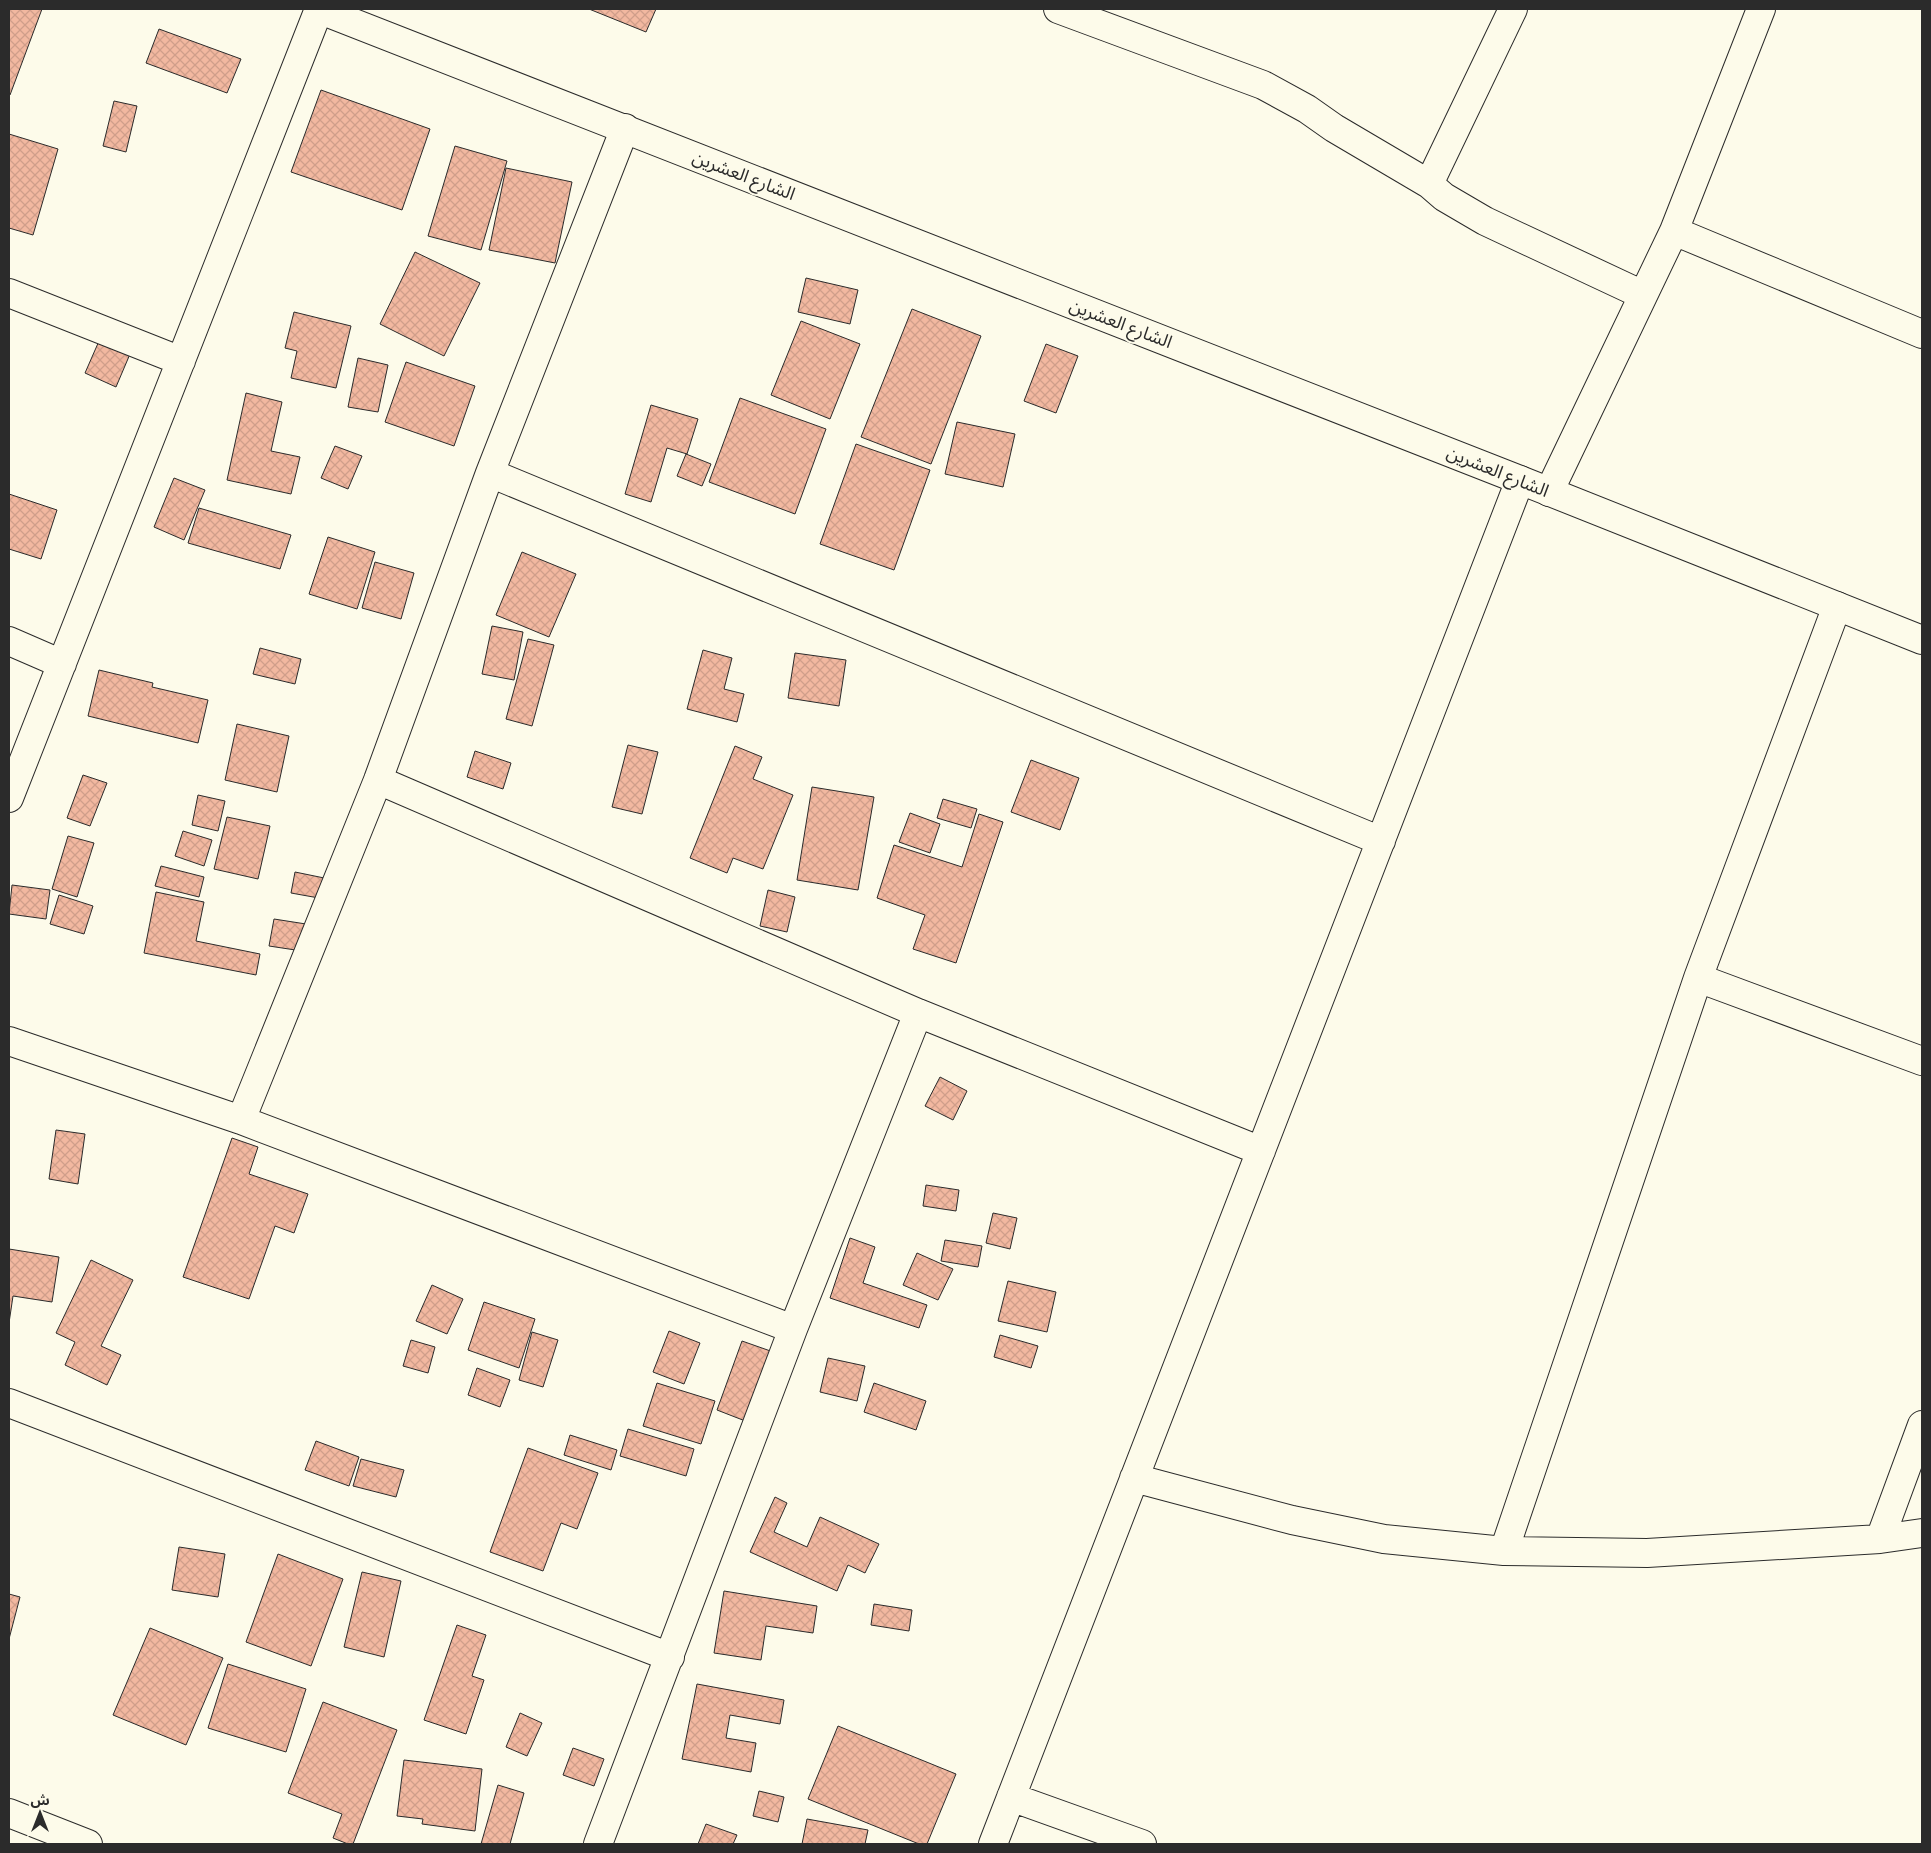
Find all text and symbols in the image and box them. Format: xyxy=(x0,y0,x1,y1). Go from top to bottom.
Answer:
street label: الشارع العشرين xyxy=(688,145,799,208)
street label: الشارع العشرين xyxy=(1065,293,1176,356)
street label: الشارع العشرين xyxy=(1442,440,1552,505)
north arrow xyxy=(15,1788,65,1838)
text: ش xyxy=(30,1791,50,1809)

